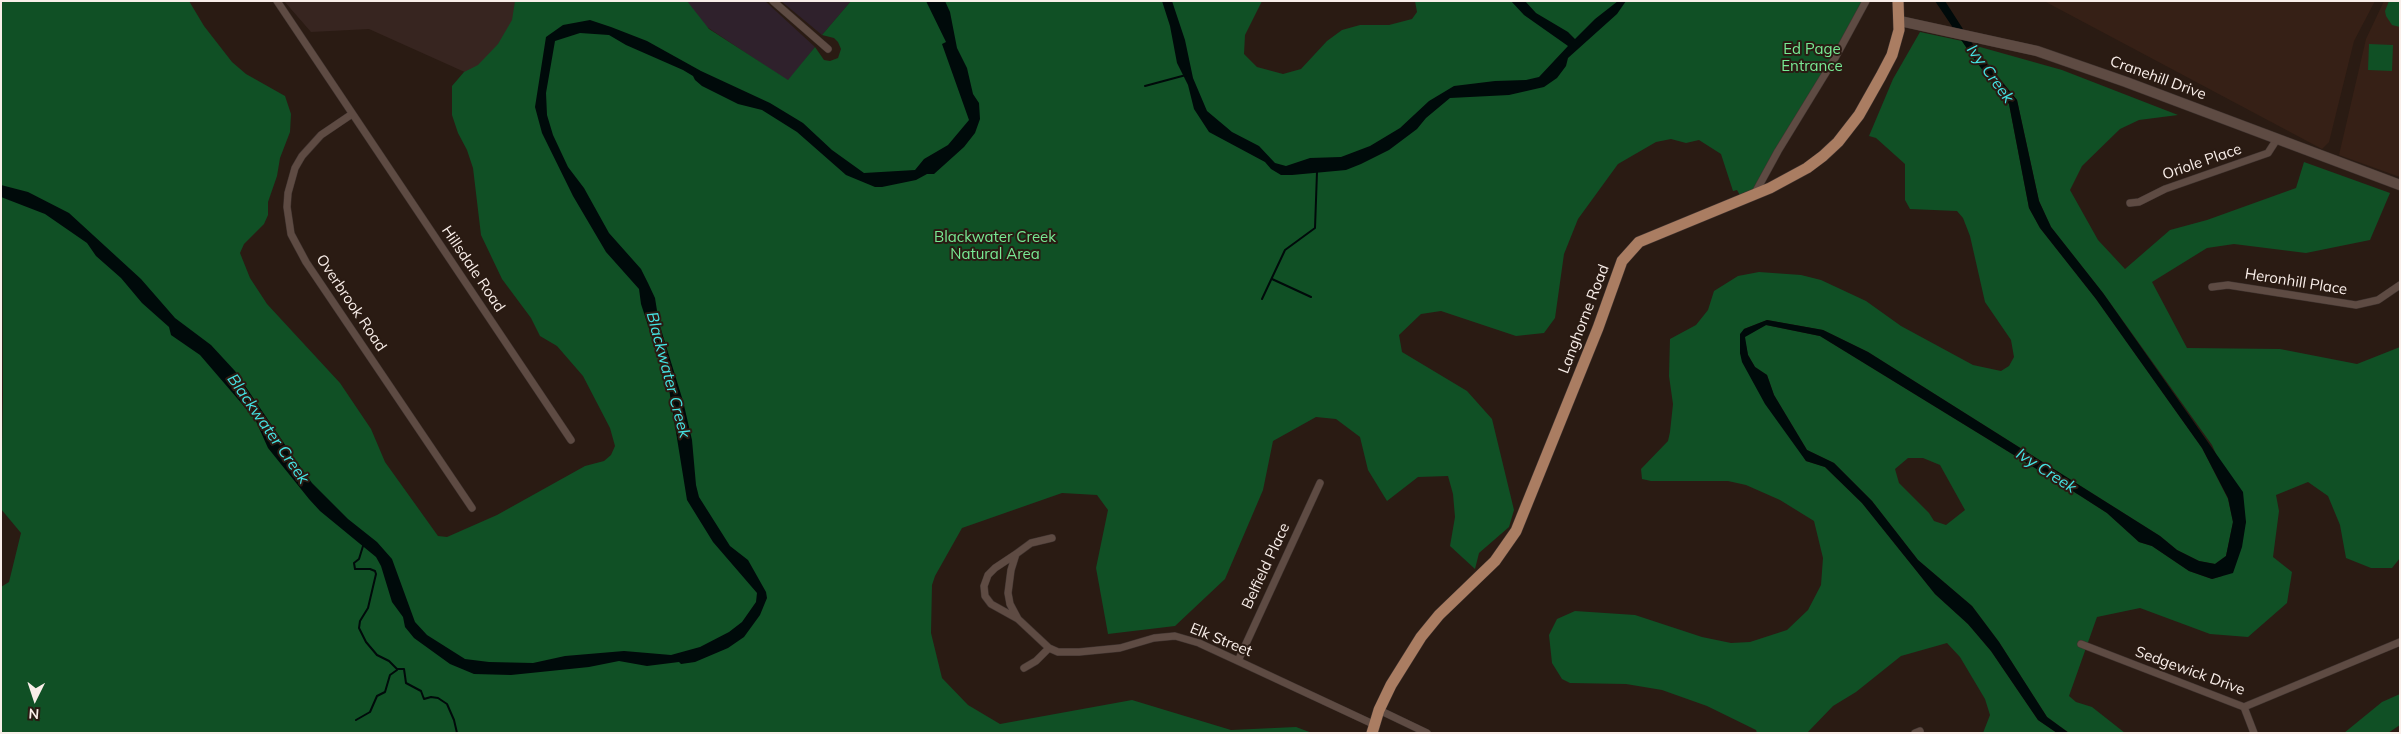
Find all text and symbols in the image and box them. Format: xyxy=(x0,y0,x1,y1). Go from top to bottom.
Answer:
park label: Ed Page Entrance xyxy=(1781,40,1843,75)
water label: Ivy Creek xyxy=(1962,41,2018,107)
street label: Cranehill Drive xyxy=(2107,52,2209,104)
street label: Oriole Place xyxy=(2160,140,2244,184)
street label: Hillsdale Road xyxy=(438,222,508,316)
park label: Blackwater Creek Natural Area xyxy=(934,228,1056,263)
street label: Overbrook Road xyxy=(312,251,390,355)
street label: Langhorne Road xyxy=(1555,262,1613,376)
street label: Heronhill Place xyxy=(2243,265,2349,299)
water label: Blackwater Creek xyxy=(642,310,694,440)
water label: Blackwater Creek xyxy=(223,370,313,488)
water label: Ivy Creek xyxy=(2012,444,2080,498)
street label: Belfield Place xyxy=(1238,520,1294,612)
street label: Elk Street xyxy=(1187,619,1255,661)
street label: Sedgewick Drive xyxy=(2133,643,2247,699)
north arrow xyxy=(10,674,60,724)
text: N xyxy=(28,705,40,723)

